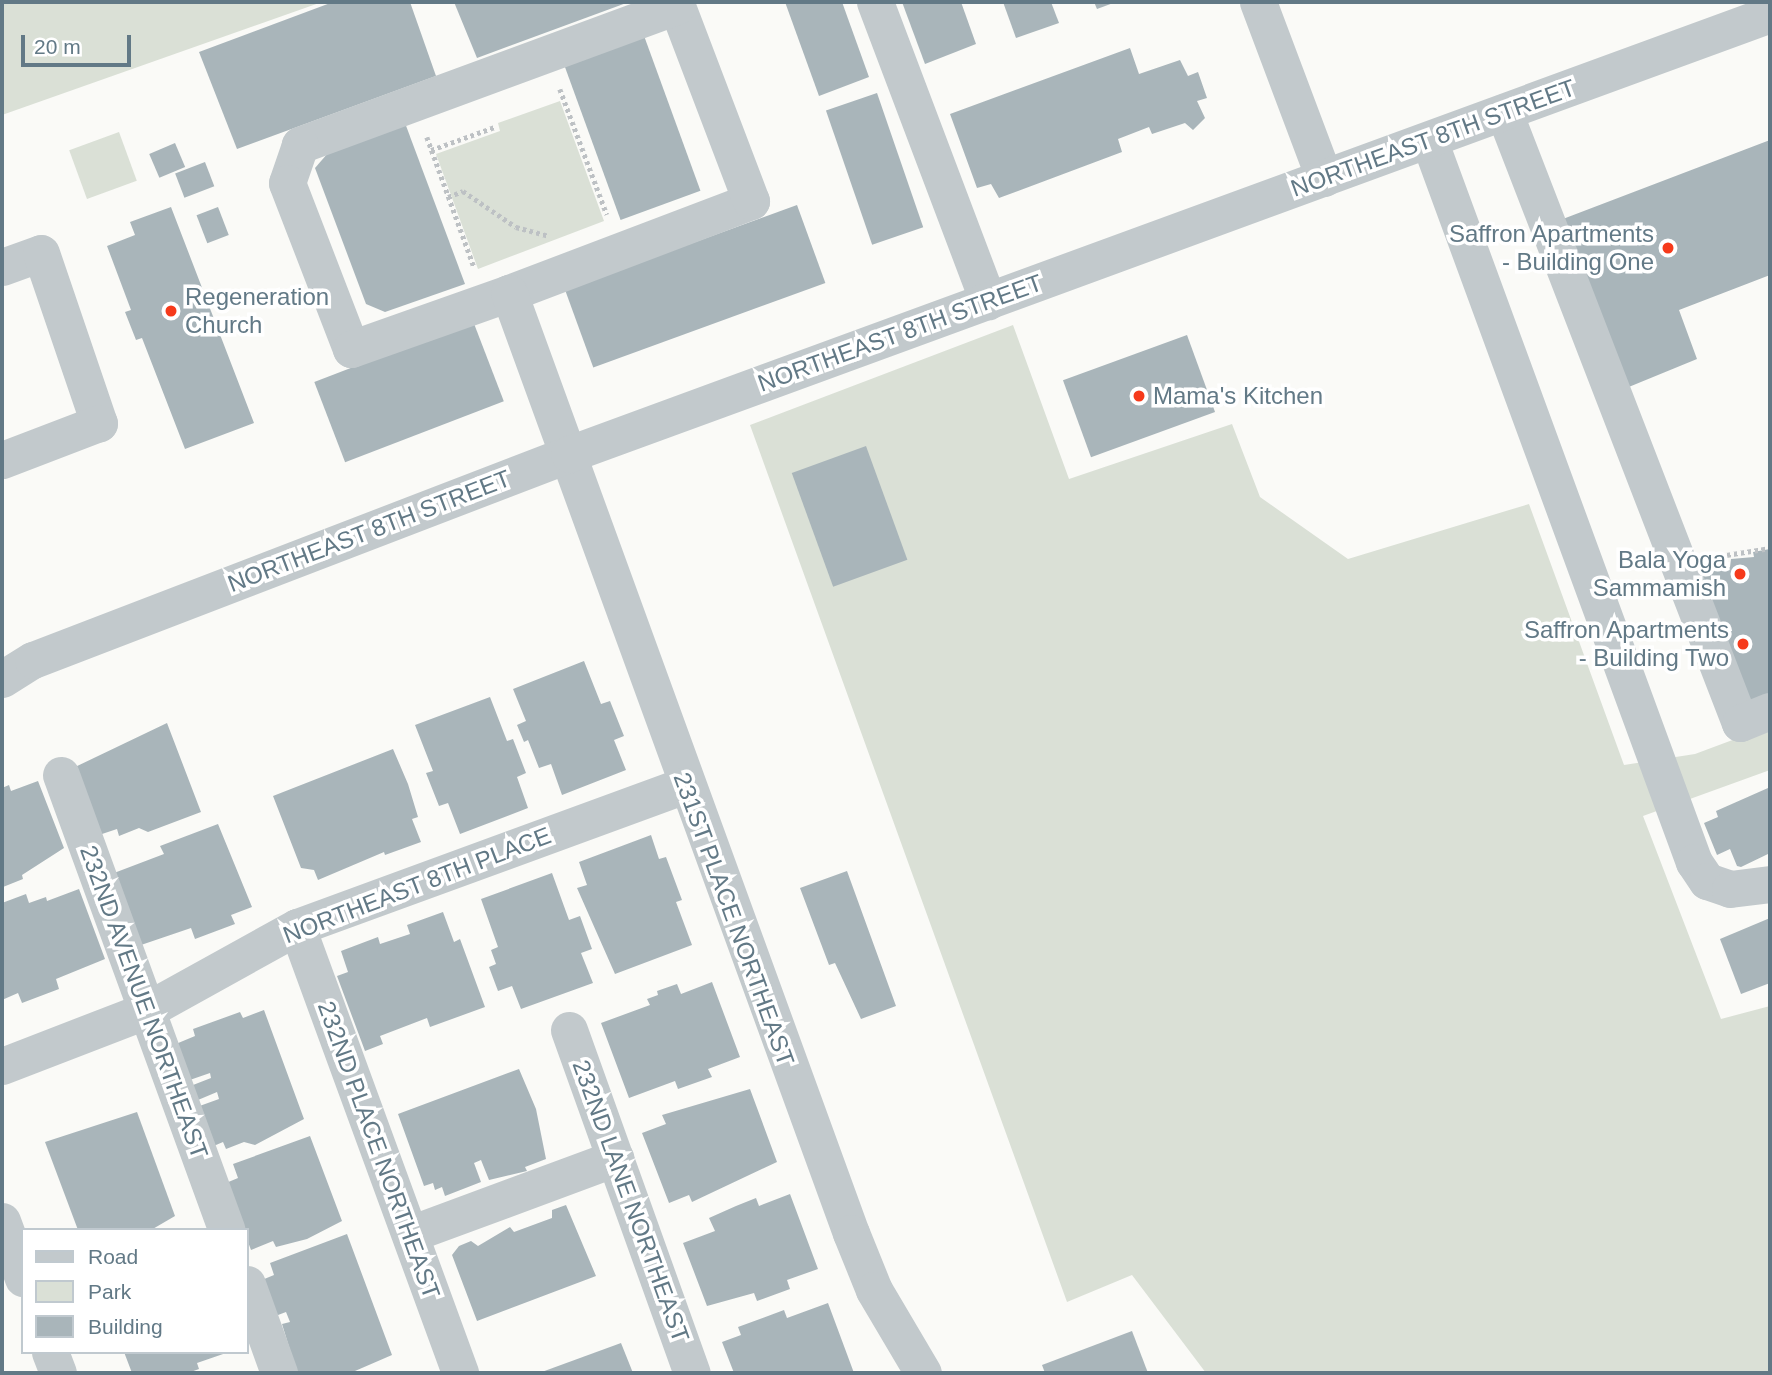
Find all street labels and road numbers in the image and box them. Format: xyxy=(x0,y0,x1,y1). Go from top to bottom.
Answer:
street label: NORTHEAST 8TH STREET xyxy=(1287,73,1579,203)
street label: NORTHEAST 8TH STREET xyxy=(754,268,1046,398)
street label: NORTHEAST 8TH STREET xyxy=(223,464,515,598)
street label: 231ST PLACE NORTHEAST xyxy=(667,768,801,1070)
street label: NORTHEAST 8TH PLACE xyxy=(279,820,555,950)
street label: 232ND AVENUE NORTHEAST xyxy=(74,841,214,1163)
street label: 232ND PLACE NORTHEAST xyxy=(312,997,446,1303)
street label: 232ND LANE NORTHEAST xyxy=(566,1056,696,1346)

